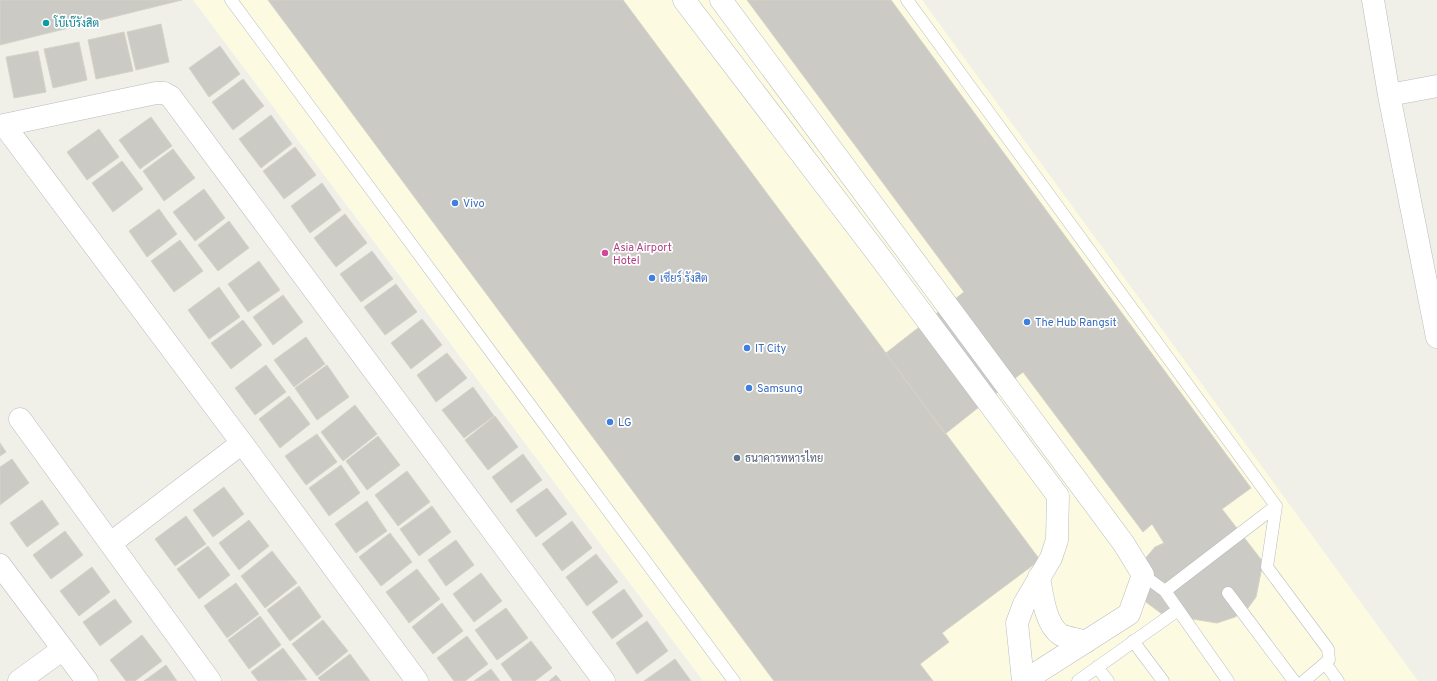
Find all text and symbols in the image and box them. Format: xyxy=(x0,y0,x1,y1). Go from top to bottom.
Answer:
place label: โบ๊เบ๊รังสิต xyxy=(53,15,99,31)
marker: โบ๊เบ๊รังสิต xyxy=(41,18,51,28)
place label: Vivo xyxy=(463,197,485,211)
marker: Vivo xyxy=(450,198,460,208)
place label: Asia Airport Hotel xyxy=(613,241,672,268)
marker: Asia Airport Hotel xyxy=(600,248,610,258)
place label: เซียร์ รังสิต xyxy=(660,270,708,286)
marker: เซียร์ รังสิต xyxy=(647,273,657,283)
place label: The Hub Rangsit xyxy=(1035,316,1117,330)
marker: The Hub Rangsit xyxy=(1022,317,1032,327)
place label: IT City xyxy=(755,342,786,356)
marker: IT City xyxy=(742,343,752,353)
place label: Samsung xyxy=(757,382,803,396)
marker: Samsung xyxy=(744,383,754,393)
place label: LG xyxy=(618,416,632,430)
marker: LG xyxy=(605,417,615,427)
place label: ธนาคารทหารไทย xyxy=(745,450,823,466)
marker: ธนาคารทหารไทย xyxy=(732,453,742,463)

